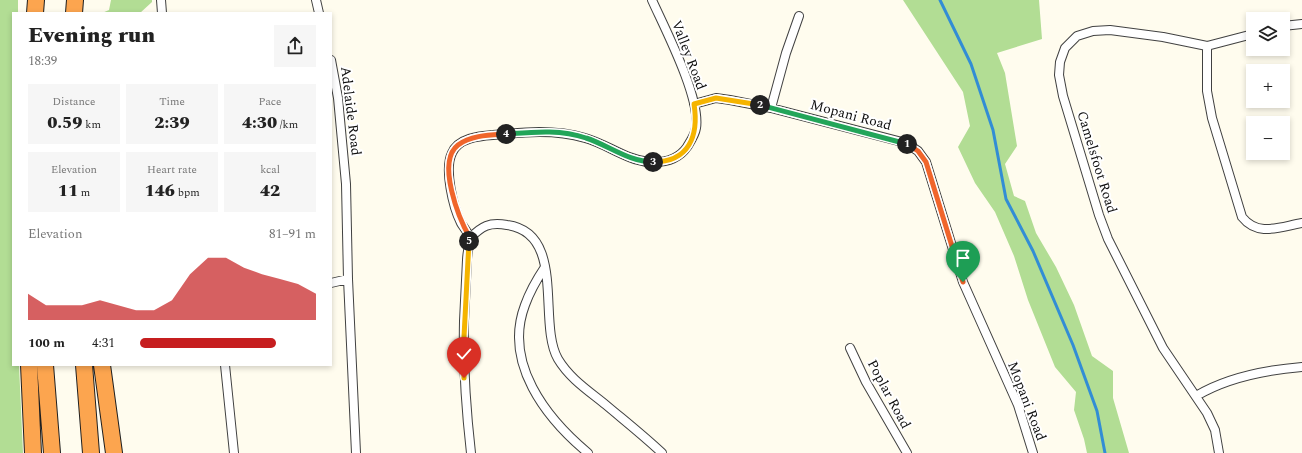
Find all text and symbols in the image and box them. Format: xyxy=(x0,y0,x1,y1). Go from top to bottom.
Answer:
map controls xyxy=(1246,12,1290,160)
button: layers xyxy=(1246,12,1290,56)
street label: Valley Road xyxy=(666,17,712,93)
text: Evening run xyxy=(28,19,155,52)
button: share xyxy=(274,25,316,67)
text: 18:39 xyxy=(28,51,57,71)
button: + xyxy=(1246,64,1290,108)
street label: Adelaide Road xyxy=(335,65,367,157)
text: Distance xyxy=(53,93,95,110)
text: Time xyxy=(159,93,185,110)
text: Pace xyxy=(259,93,281,110)
street label: Mopani Road xyxy=(808,94,894,136)
pin: 2 xyxy=(750,95,770,115)
text: 2 xyxy=(757,96,763,113)
street label: Camelsfoot Road xyxy=(1071,108,1123,216)
text: 0.59 xyxy=(47,110,83,136)
text: 2:39 xyxy=(154,110,190,136)
text: 4:30 xyxy=(242,110,277,136)
text: km xyxy=(83,116,101,133)
text: /km xyxy=(277,116,298,133)
button: − xyxy=(1246,116,1290,160)
pin: 4 xyxy=(496,124,516,144)
text: 4 xyxy=(503,125,509,142)
pin: 1 xyxy=(897,134,917,154)
text: 1 xyxy=(904,135,910,152)
pin: 3 xyxy=(643,152,663,172)
text: 3 xyxy=(650,153,656,170)
text: Elevation xyxy=(51,161,97,178)
text: Heart rate xyxy=(147,161,197,178)
text: kcal xyxy=(260,161,280,178)
text: 11 xyxy=(58,178,78,204)
text: 146 xyxy=(144,178,175,204)
text: 42 xyxy=(260,178,280,204)
text: m xyxy=(78,184,90,201)
text: bpm xyxy=(175,184,200,201)
text: Elevation xyxy=(28,224,82,244)
text: 81–91 m xyxy=(269,224,316,244)
pin: 5 xyxy=(459,231,479,251)
text: 5 xyxy=(466,232,472,249)
pin xyxy=(946,241,980,282)
icon: arrive xyxy=(952,247,974,269)
text: 100 m xyxy=(28,333,65,353)
text: 4:31 xyxy=(92,333,115,353)
pin xyxy=(447,337,481,378)
icon: check xyxy=(453,343,475,365)
street label: Poplar Road xyxy=(862,356,916,433)
street label: Mopani Road xyxy=(1002,358,1052,444)

